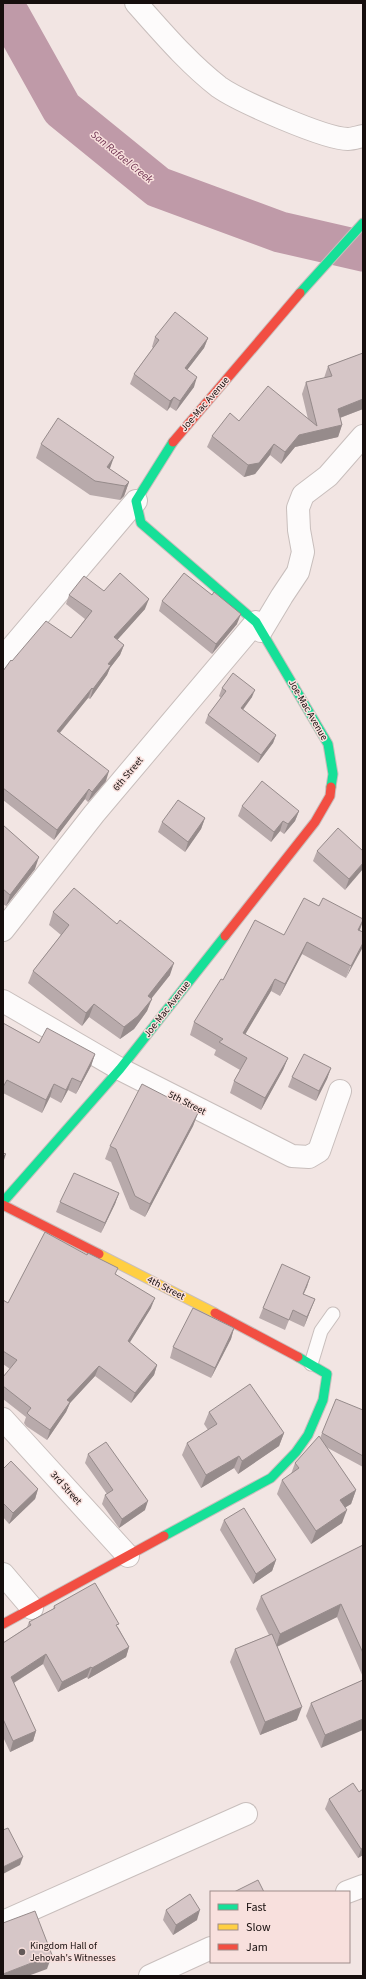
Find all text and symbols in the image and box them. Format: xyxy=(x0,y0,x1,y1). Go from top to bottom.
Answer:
water label: San Rafael Creek xyxy=(88,127,157,187)
street label: Joe-Mac Avenue xyxy=(177,374,233,434)
street label: Joe-Mac Avenue xyxy=(285,677,331,743)
street label: 6th Street xyxy=(110,753,147,794)
street label: Joe-Mac Avenue xyxy=(141,978,193,1040)
street label: 5th Street xyxy=(166,1087,209,1119)
street label: 4th Street xyxy=(145,1272,188,1304)
street label: 3rd Street xyxy=(47,1468,85,1508)
legend xyxy=(210,1891,350,1963)
text: Fast xyxy=(246,1899,266,1916)
text: Slow xyxy=(246,1919,271,1936)
place label: Kingdom Hall of Jehovah's Witnesses xyxy=(30,1939,116,1965)
text: Jam xyxy=(246,1939,268,1956)
marker: Kingdom Hall of Jehovah's Witnesses xyxy=(17,1947,27,1957)

